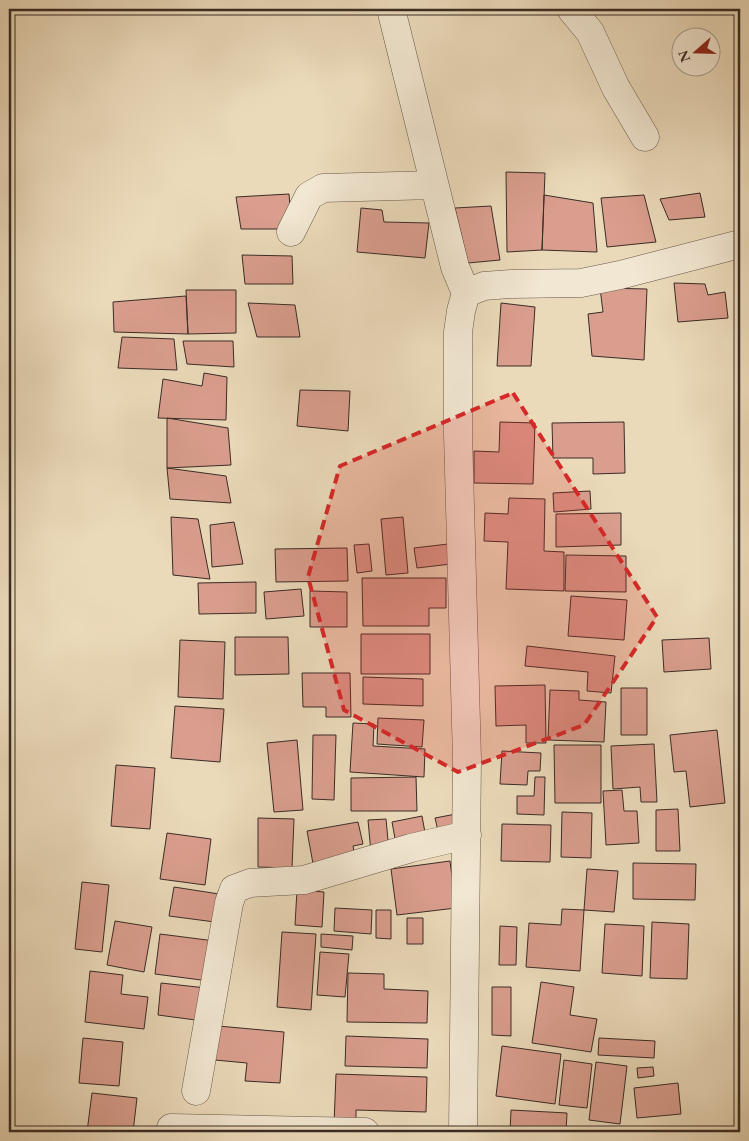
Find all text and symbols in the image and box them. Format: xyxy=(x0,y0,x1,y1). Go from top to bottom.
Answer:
north arrow xyxy=(672,28,722,78)
text: N xyxy=(673,47,694,65)

